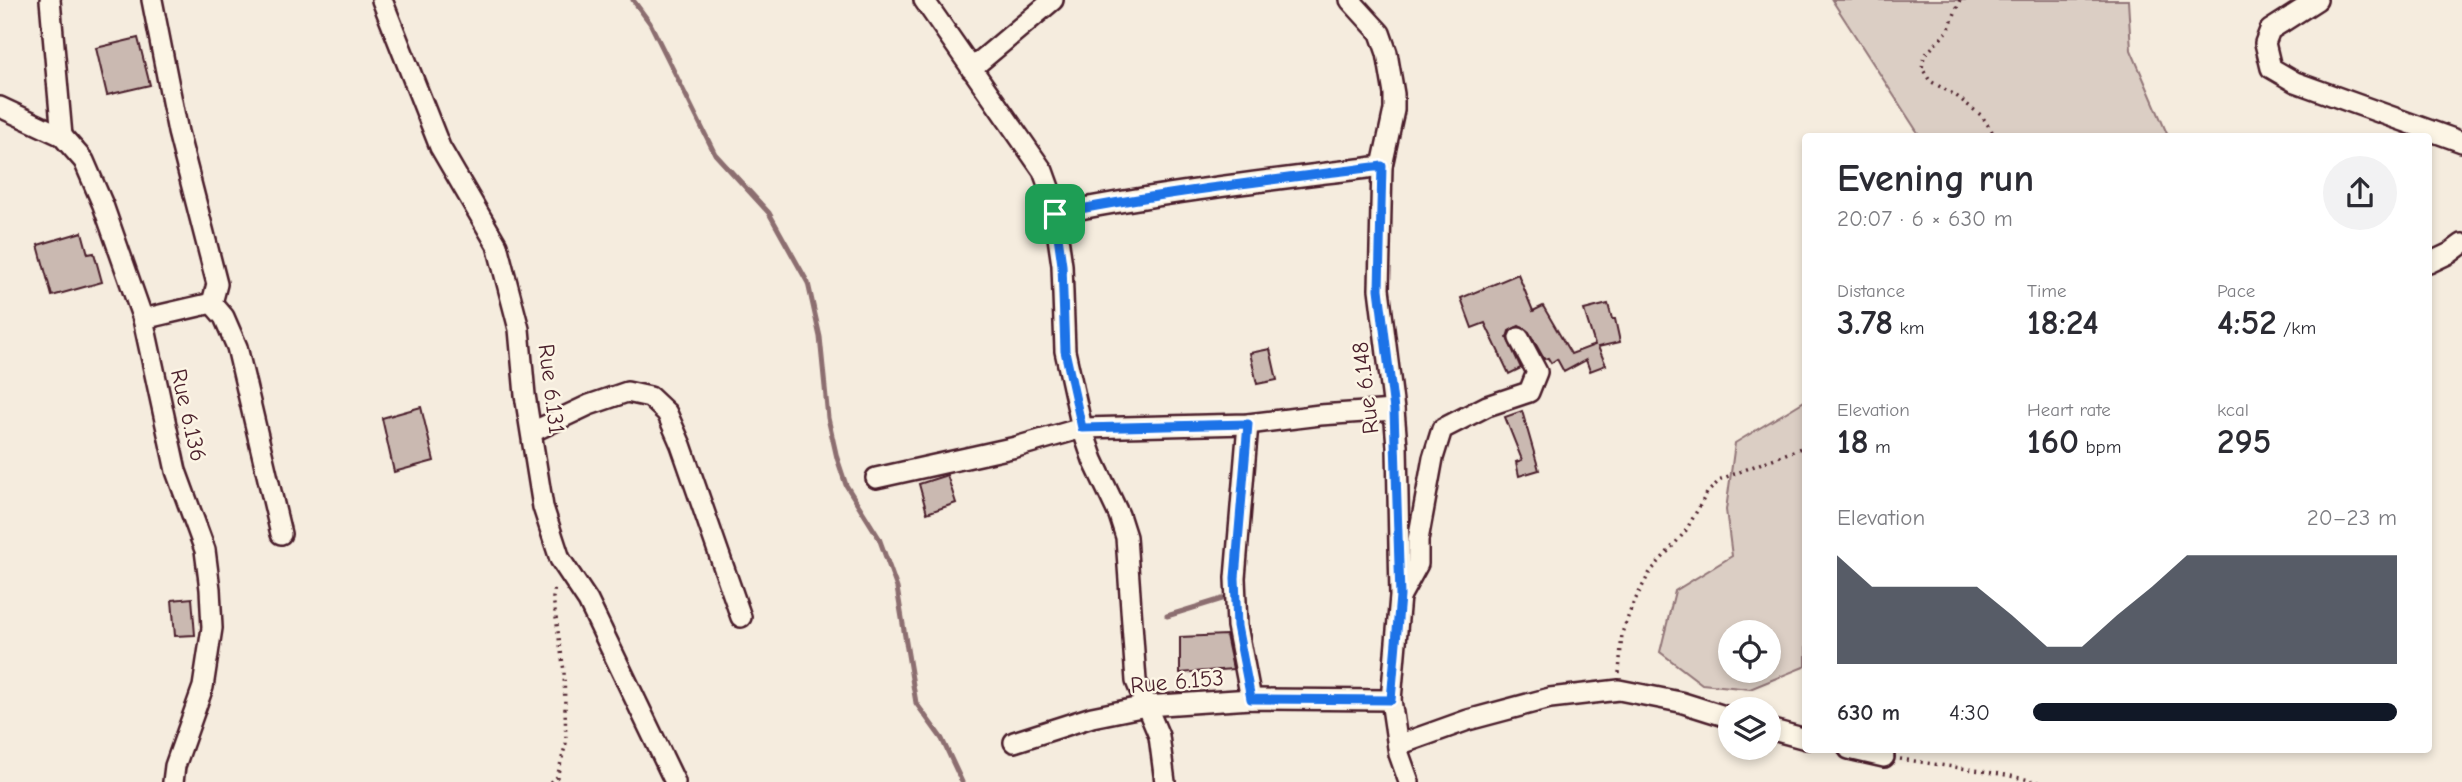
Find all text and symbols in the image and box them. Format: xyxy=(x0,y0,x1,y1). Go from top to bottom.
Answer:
button: share xyxy=(2323,156,2397,230)
text: Evening run xyxy=(1837,157,2034,201)
pin xyxy=(1025,184,1085,244)
icon: arrive xyxy=(1036,195,1074,233)
text: 20:07 · 6 × 630 m xyxy=(1837,205,2013,232)
text: Distance xyxy=(1837,280,1905,302)
text: Time xyxy=(2027,280,2066,302)
text: Pace xyxy=(2217,280,2255,302)
text: 3.78 xyxy=(1837,302,1893,343)
text: 18:24 xyxy=(2027,302,2099,343)
text: 4:52 xyxy=(2217,302,2277,343)
text: km xyxy=(1893,317,1924,339)
text: /km xyxy=(2277,317,2316,339)
street label: Rue 6.148 xyxy=(1346,340,1385,436)
street label: Rue 6.131 xyxy=(533,342,570,436)
street label: Rue 6.136 xyxy=(165,366,212,464)
text: Elevation xyxy=(1837,399,1910,421)
text: Heart rate xyxy=(2027,399,2111,421)
text: kcal xyxy=(2217,399,2249,421)
text: 18 xyxy=(1837,421,1869,462)
text: 160 xyxy=(2027,421,2079,462)
text: 295 xyxy=(2217,421,2271,462)
text: m xyxy=(1869,436,1891,458)
text: bpm xyxy=(2079,436,2121,458)
text: Elevation xyxy=(1837,504,1925,531)
text: 20–23 m xyxy=(2307,504,2397,531)
map controls xyxy=(1718,620,1781,760)
button: locate xyxy=(1718,620,1781,683)
street label: Rue 6.153 xyxy=(1129,664,1225,699)
button: layers xyxy=(1718,697,1781,760)
text: 630 m xyxy=(1837,699,1900,726)
text: 4:30 xyxy=(1949,699,1990,726)

